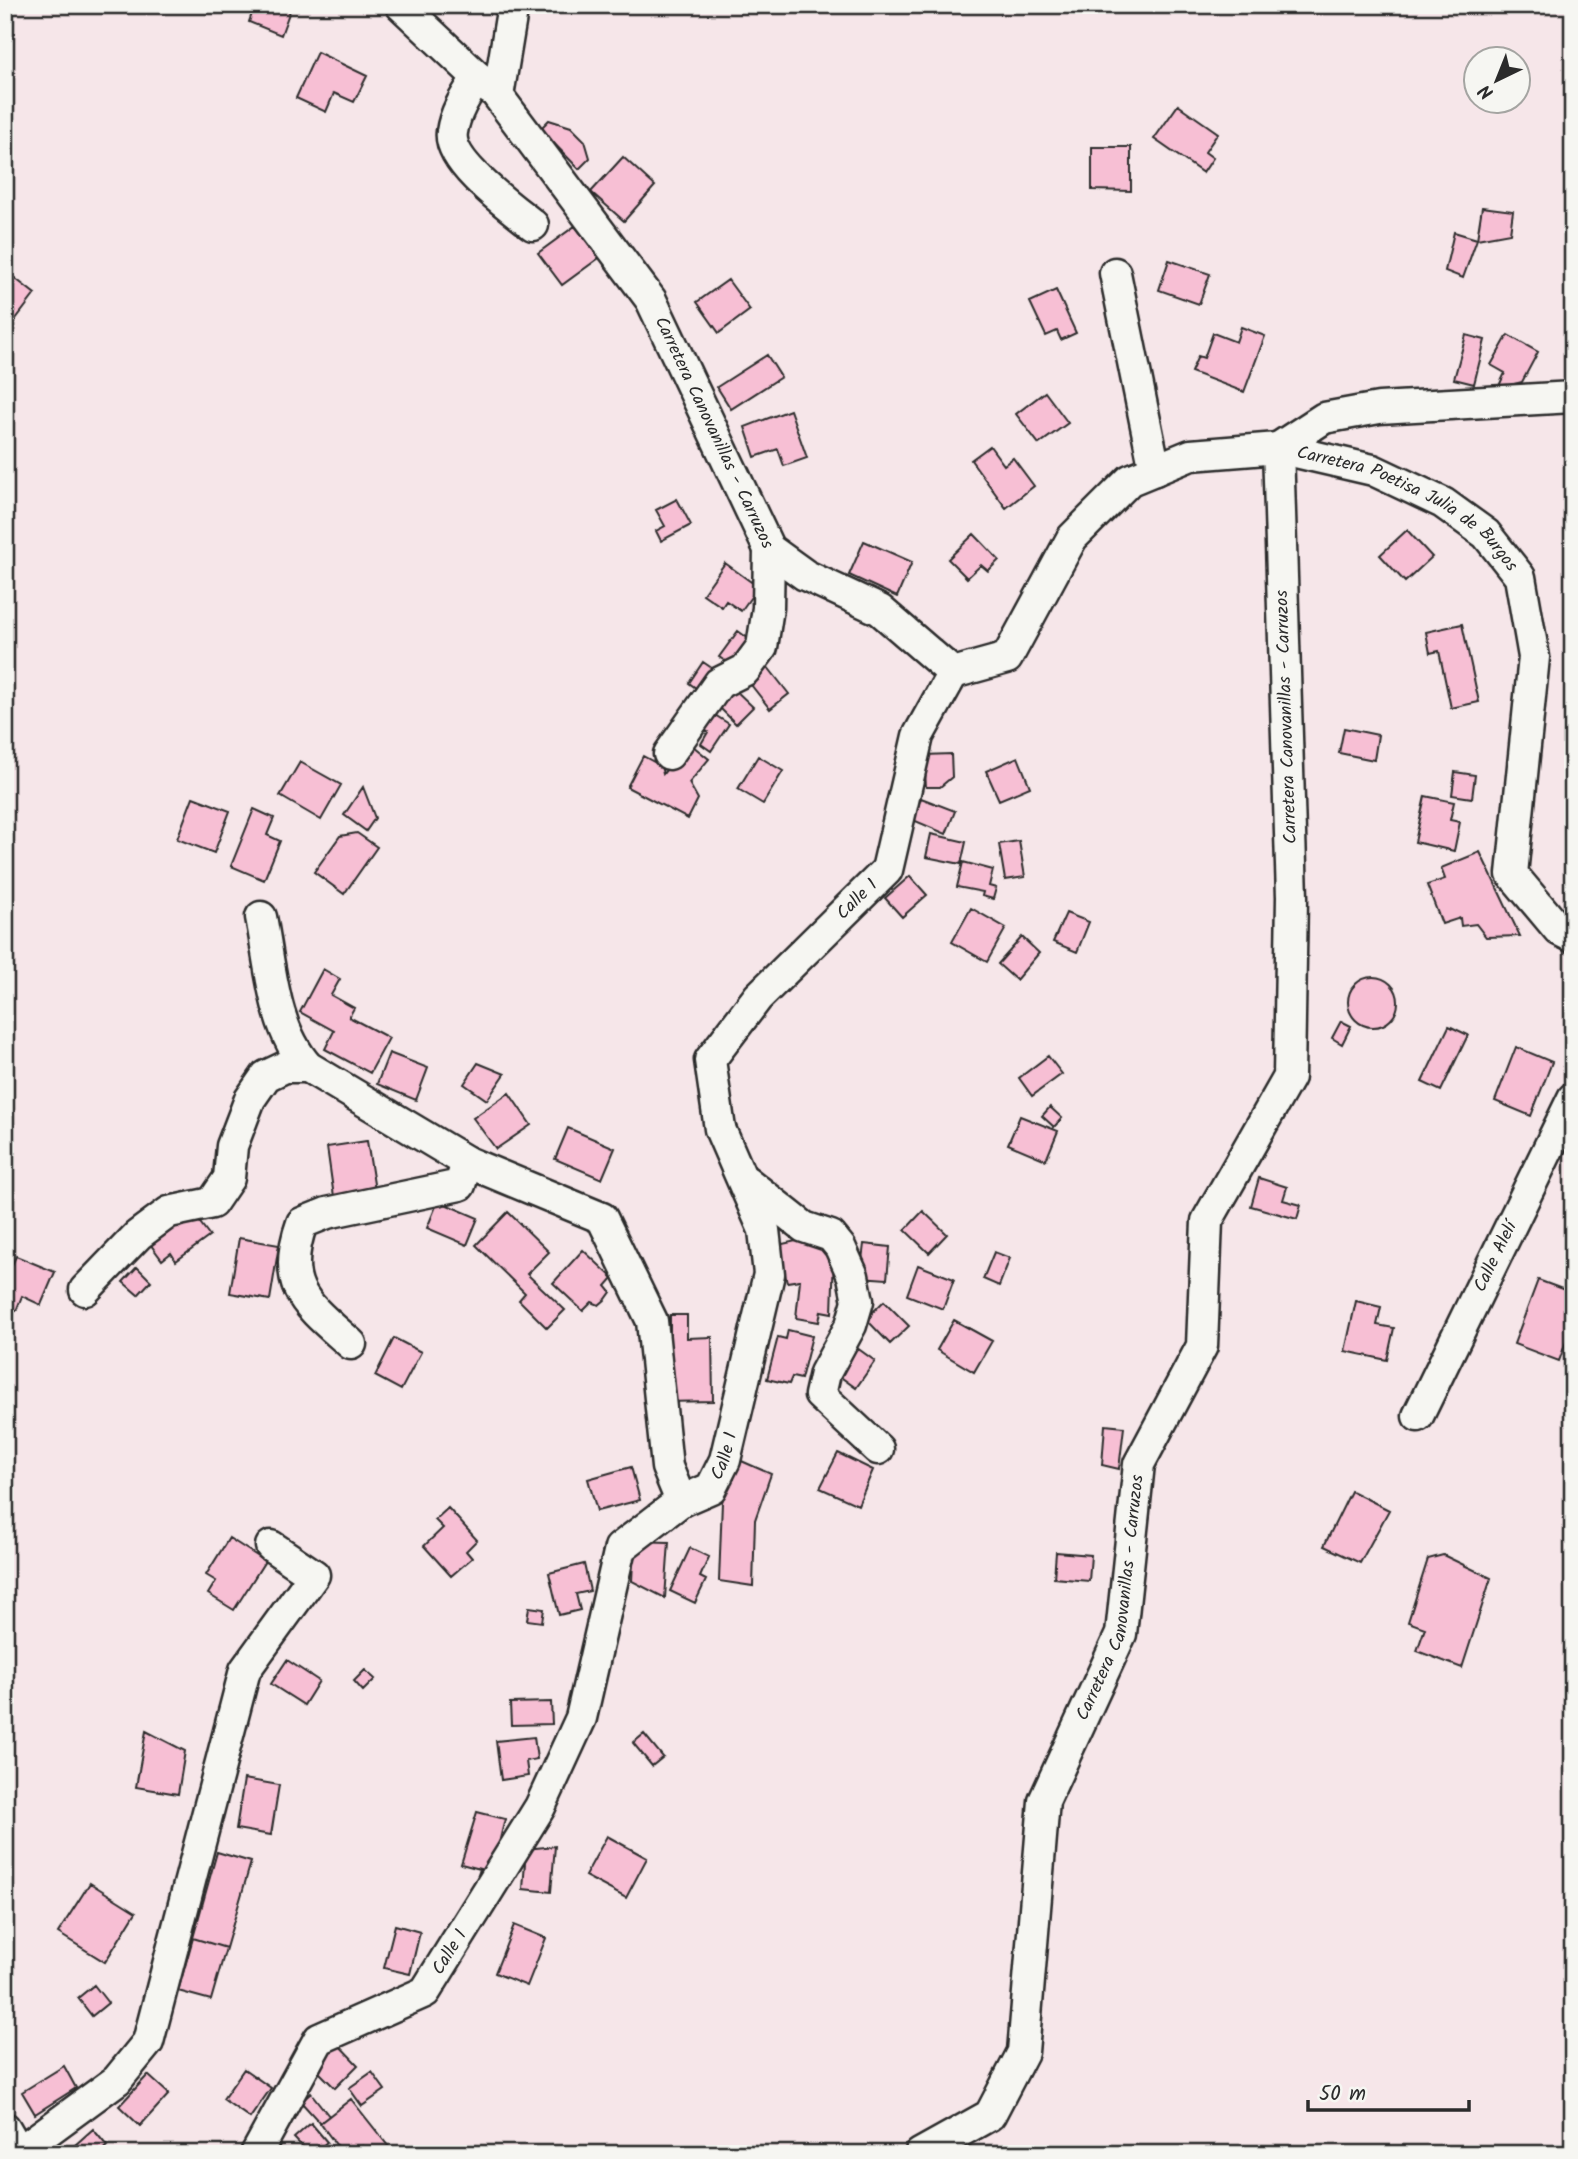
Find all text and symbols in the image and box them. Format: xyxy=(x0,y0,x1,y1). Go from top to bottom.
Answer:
north arrow xyxy=(1462,46,1532,116)
text: N xyxy=(1472,76,1501,106)
street label: Carretera Canovanillas - Carruzos xyxy=(646,312,782,554)
street label: Carretera Poetisa Julia de Burgos xyxy=(1294,438,1525,578)
street label: Carretera Canovanillas - Carruzos xyxy=(1268,589,1306,844)
street label: Calle 1 xyxy=(830,872,885,927)
street label: Calle Alelí xyxy=(1466,1214,1526,1297)
street label: Calle 1 xyxy=(703,1429,746,1485)
street label: Carretera Canovanillas - Carruzos xyxy=(1068,1473,1152,1726)
street label: Calle 1 xyxy=(425,1924,475,1981)
scale bar xyxy=(1308,2068,1470,2112)
text: 50 m xyxy=(1319,2078,1366,2111)

